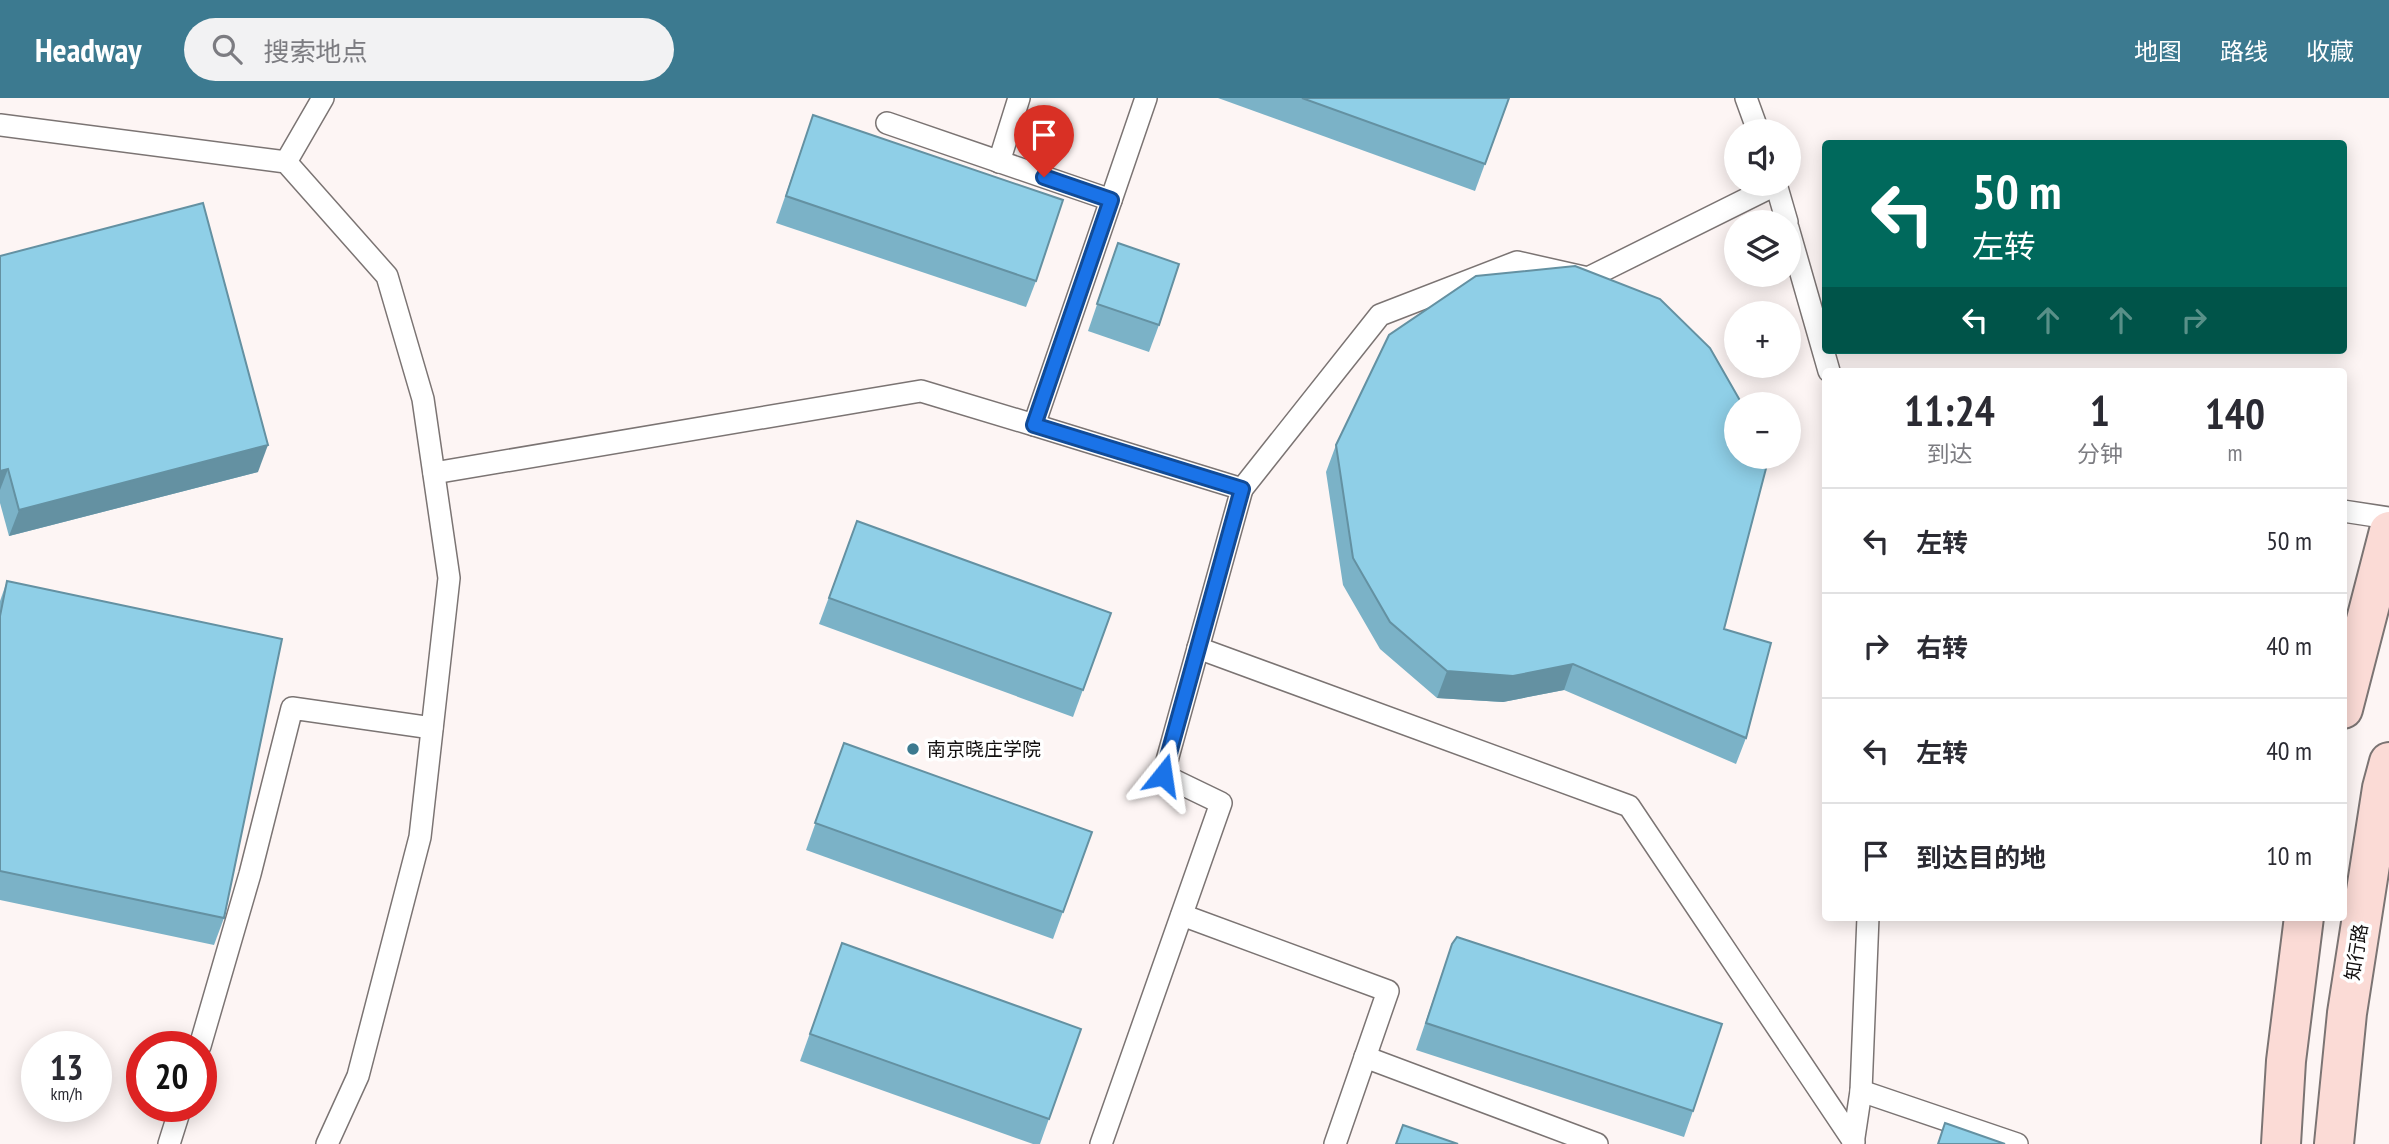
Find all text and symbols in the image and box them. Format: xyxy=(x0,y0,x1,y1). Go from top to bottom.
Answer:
search box xyxy=(184,18,674,81)
text: Headway xyxy=(35,28,142,71)
icon: search xyxy=(208,30,246,68)
text: 搜索地点 xyxy=(264,35,368,68)
text: 地图 xyxy=(2134,36,2182,67)
text: 路线 xyxy=(2220,36,2268,67)
text: 收藏 xyxy=(2306,36,2354,67)
pin xyxy=(1014,105,1074,177)
icon: arrive xyxy=(1025,116,1063,154)
map controls xyxy=(1724,119,1801,469)
button: sound xyxy=(1724,119,1801,196)
text: 50 m xyxy=(1972,159,2061,223)
icon: left xyxy=(1857,168,1948,259)
button: layers xyxy=(1724,210,1801,287)
text: 左转 xyxy=(1972,225,2036,267)
button: + xyxy=(1724,301,1801,378)
icon: left xyxy=(1956,301,1994,339)
icon: ahead xyxy=(2029,301,2067,339)
icon: ahead xyxy=(2102,301,2140,339)
icon: right xyxy=(2175,301,2213,339)
text: 11:24 xyxy=(1904,383,1995,438)
text: 1 xyxy=(2090,383,2110,438)
text: 140 xyxy=(2205,386,2265,441)
button: − xyxy=(1724,392,1801,469)
text: m xyxy=(2227,438,2242,467)
text: 到达 xyxy=(1926,439,1972,468)
text: 分钟 xyxy=(2077,439,2123,468)
icon: left xyxy=(1857,522,1895,560)
text: 50 m xyxy=(2266,524,2312,557)
text: 左转 xyxy=(1916,526,1968,559)
icon: right xyxy=(1857,627,1895,665)
text: 40 m xyxy=(2266,629,2312,662)
text: 右转 xyxy=(1916,631,1968,664)
icon: left xyxy=(1857,732,1895,770)
text: 40 m xyxy=(2266,734,2312,767)
text: 左转 xyxy=(1916,736,1968,769)
place label: 南京晓庄学院 xyxy=(927,737,1041,761)
position arrow xyxy=(1126,738,1200,812)
marker: 南京晓庄学院 xyxy=(905,741,921,757)
icon: arrive xyxy=(1857,837,1895,875)
text: 10 m xyxy=(2266,839,2312,872)
text: 到达目的地 xyxy=(1916,841,2046,874)
street label: 知行路 xyxy=(2340,922,2372,982)
speed limit sign: 20 xyxy=(126,1031,217,1122)
text: 13 xyxy=(50,1044,83,1090)
text: km/h xyxy=(51,1082,82,1105)

